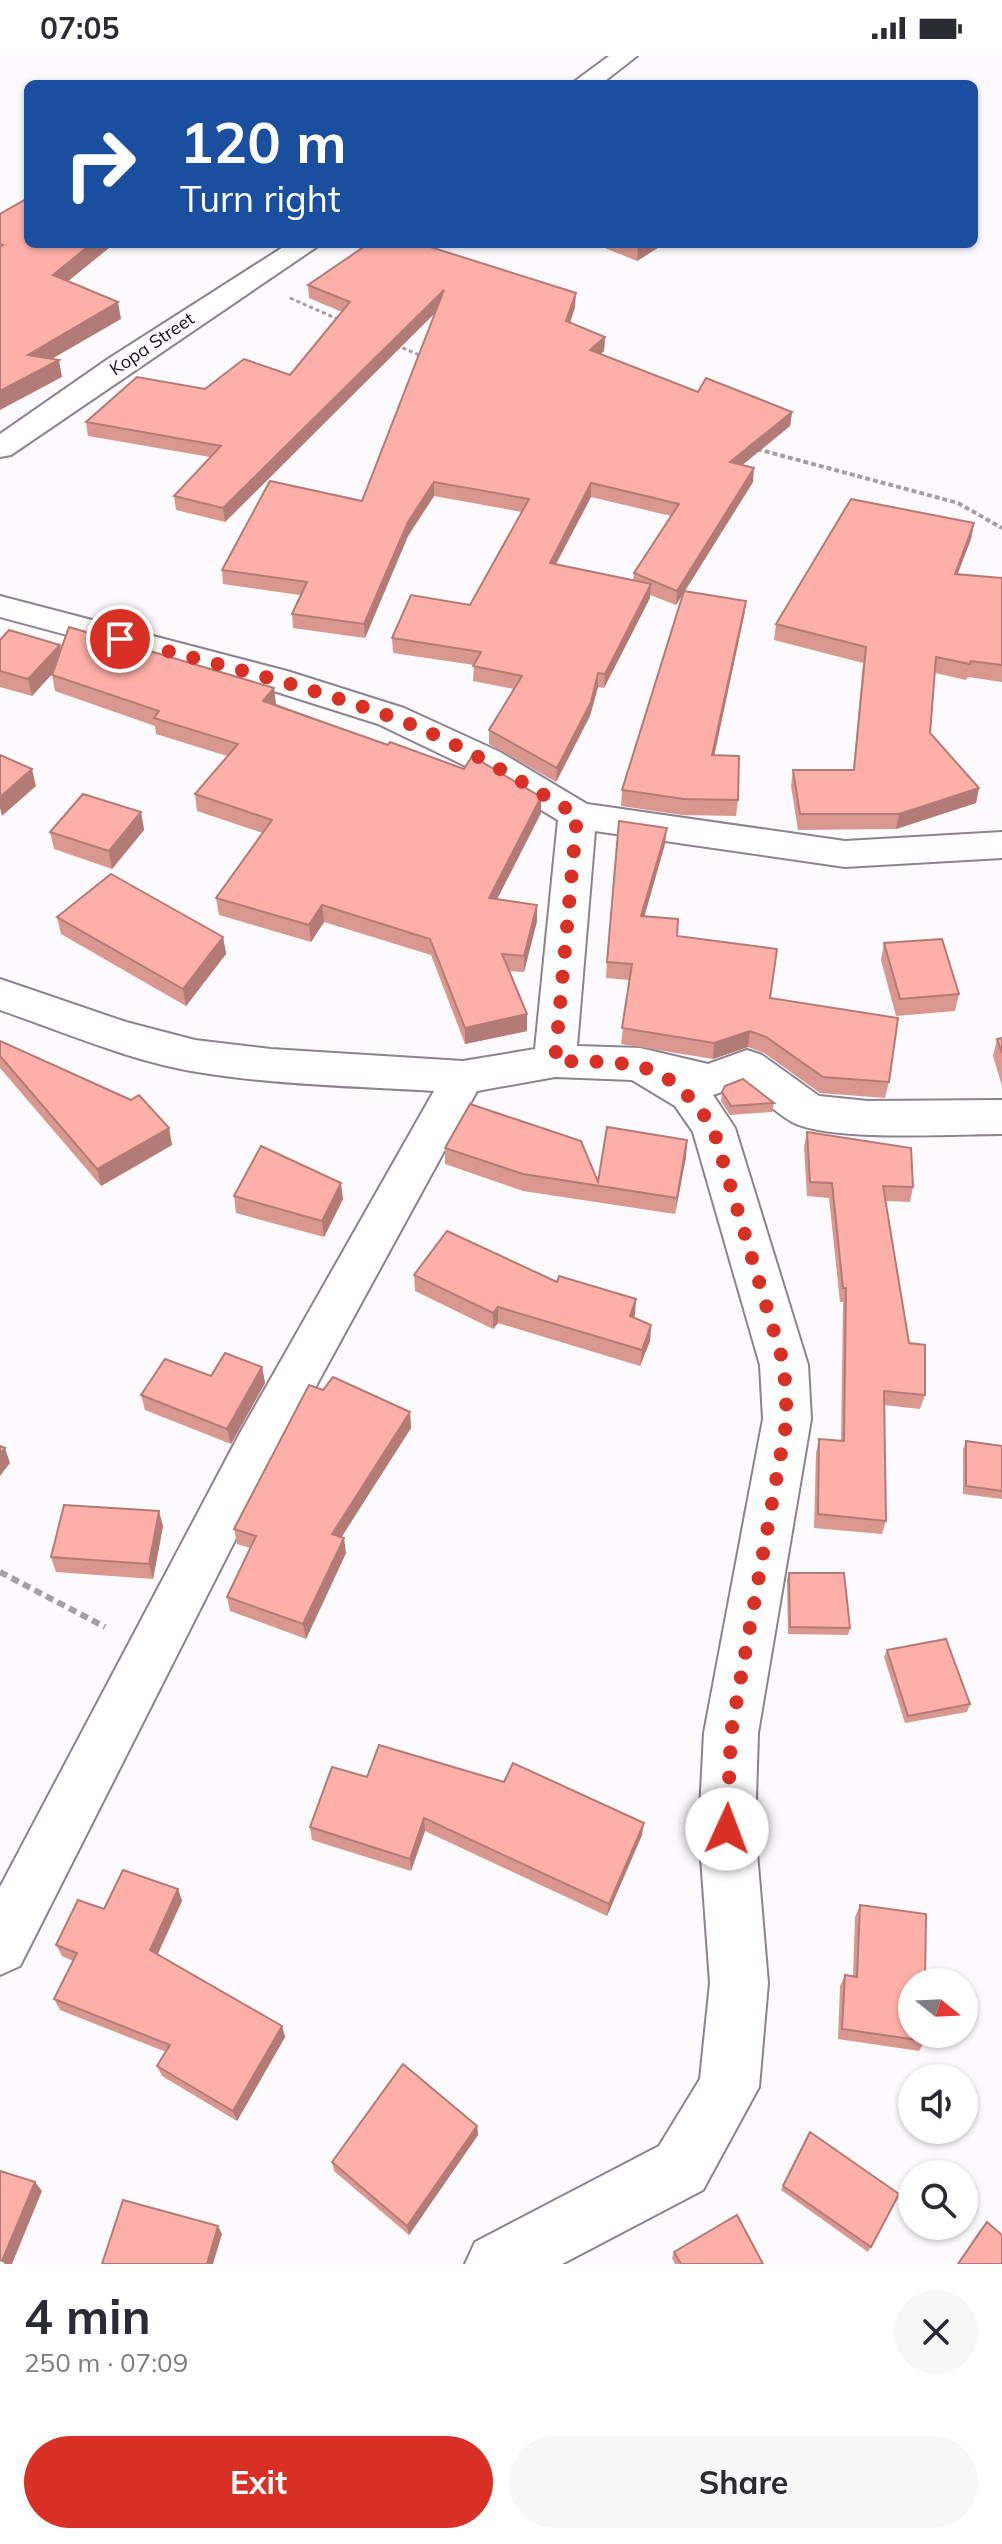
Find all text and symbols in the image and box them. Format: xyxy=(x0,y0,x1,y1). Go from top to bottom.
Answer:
text: 07:05 xyxy=(40,9,119,47)
text: 120 m xyxy=(180,107,347,177)
icon: right xyxy=(48,112,152,216)
text: Turn right xyxy=(180,176,341,221)
street label: Kopa Street xyxy=(105,307,199,380)
pin xyxy=(86,605,154,673)
icon: arrive xyxy=(98,617,142,661)
position arrow xyxy=(685,1787,769,1871)
north arrow xyxy=(898,1968,978,2048)
map controls xyxy=(898,1968,978,2240)
button: sound xyxy=(898,2064,978,2144)
button: search xyxy=(898,2160,978,2240)
text: 4 min xyxy=(24,2286,151,2346)
button: close xyxy=(894,2290,978,2374)
text: 250 m · 07:09 xyxy=(24,2346,188,2379)
button: Exit xyxy=(24,2436,493,2528)
button: Share xyxy=(509,2436,978,2528)

